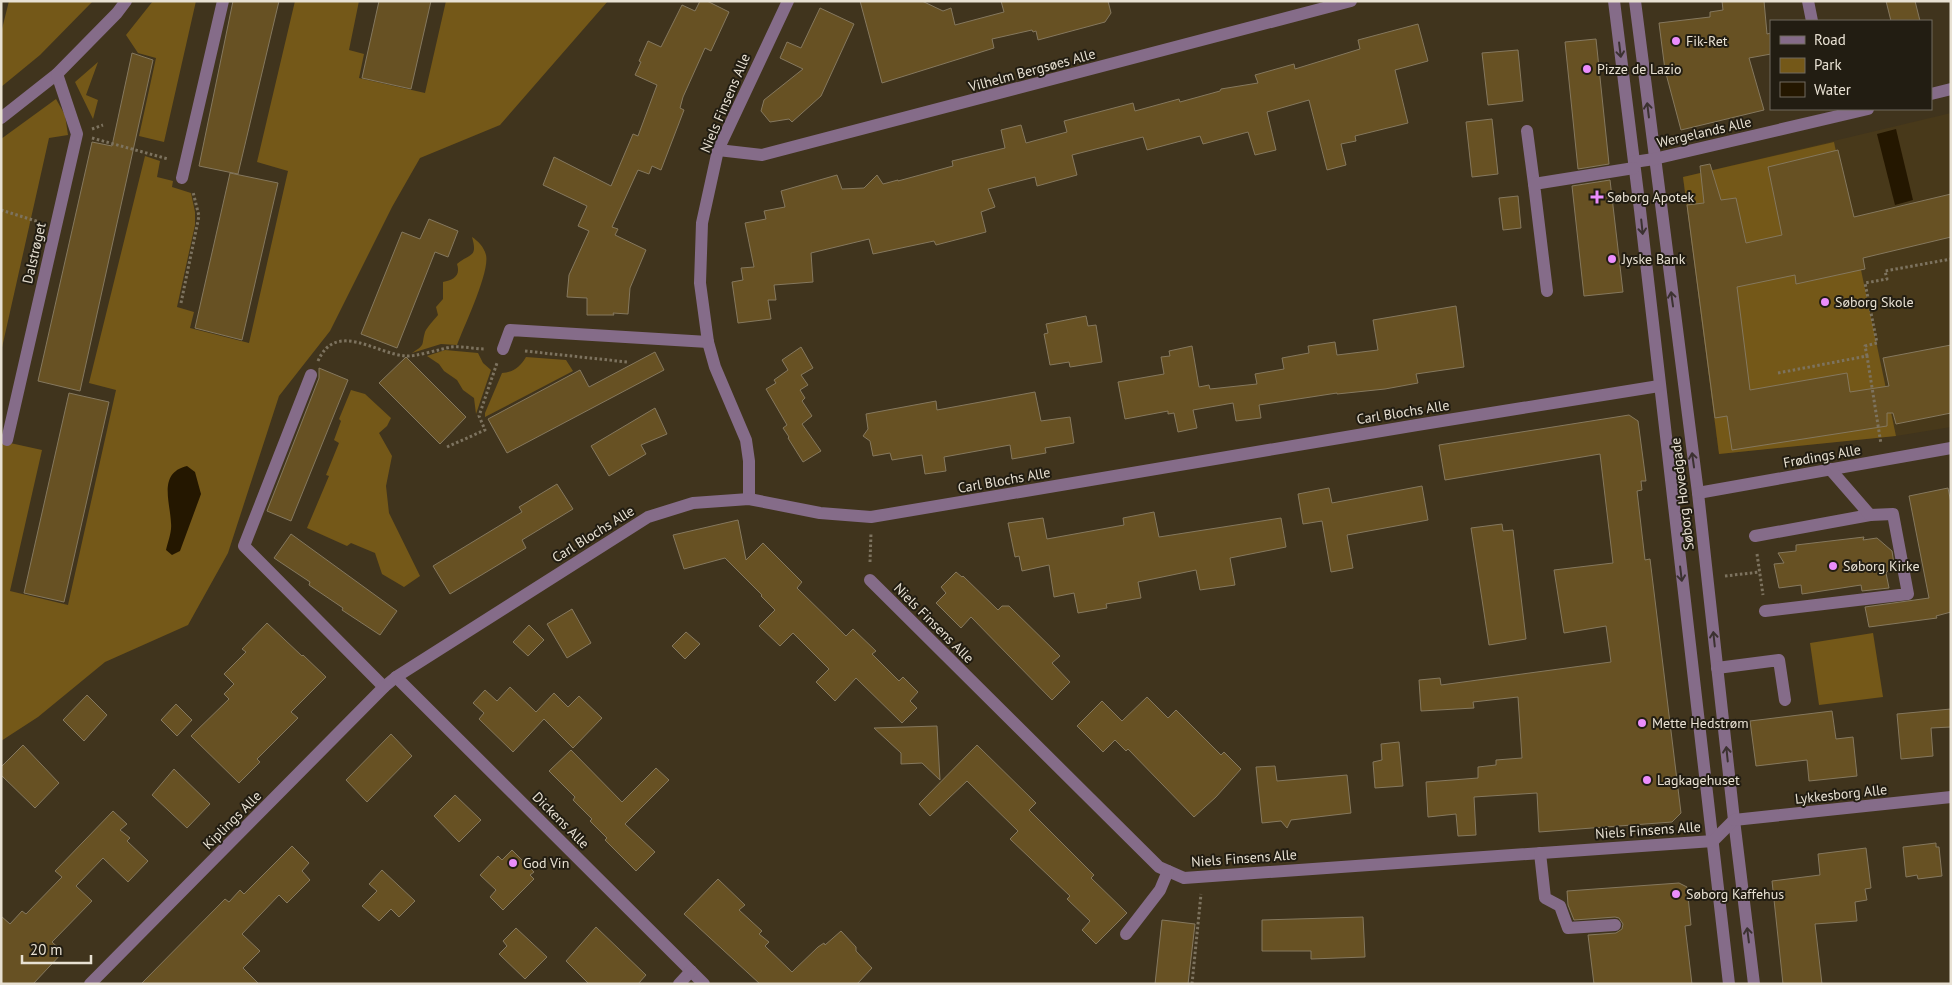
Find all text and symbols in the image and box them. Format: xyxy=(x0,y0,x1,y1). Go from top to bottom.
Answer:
legend xyxy=(1770,20,1932,110)
text: Road xyxy=(1814,30,1846,49)
place label: Fik-Ret xyxy=(1686,32,1728,50)
marker: Fik-Ret xyxy=(1670,35,1682,47)
one-way arrow xyxy=(1615,41,1625,57)
street label: Vilhelm Bergsøes Alle xyxy=(966,44,1097,96)
street label: Niels Finsens Alle xyxy=(696,51,754,155)
text: Park xyxy=(1814,55,1842,74)
place label: Pizze de Lazio xyxy=(1597,60,1682,78)
marker: Pizze de Lazio xyxy=(1581,63,1593,75)
text: Water xyxy=(1814,80,1851,99)
one-way arrow xyxy=(1643,103,1653,119)
street label: Wergelands Alle xyxy=(1655,112,1753,152)
place label: Søborg Apotek xyxy=(1607,188,1695,206)
marker: Søborg Apotek xyxy=(1591,191,1603,203)
one-way arrow xyxy=(1637,219,1647,235)
street label: Dalstrøget xyxy=(18,220,50,285)
place label: Jyske Bank xyxy=(1621,250,1686,268)
marker: Jyske Bank xyxy=(1606,253,1618,265)
one-way arrow xyxy=(1667,291,1677,307)
place label: Søborg Skole xyxy=(1835,293,1914,311)
marker: Søborg Skole xyxy=(1819,296,1831,308)
street label: Carl Blochs Alle xyxy=(1355,396,1451,428)
street label: Søborg Hovedgade xyxy=(1666,437,1698,551)
street label: Frødings Alle xyxy=(1782,440,1862,472)
one-way arrow xyxy=(1688,453,1698,469)
street label: Carl Blochs Alle xyxy=(956,463,1052,497)
street label: Carl Blochs Alle xyxy=(548,502,638,566)
place label: Søborg Kirke xyxy=(1843,557,1920,575)
marker: Søborg Kirke xyxy=(1827,560,1839,572)
one-way arrow xyxy=(1676,565,1686,581)
street label: Niels Finsens Alle xyxy=(890,579,978,667)
one-way arrow xyxy=(1709,631,1719,647)
place label: Mette Hedstrøm xyxy=(1652,714,1749,732)
marker: Mette Hedstrøm xyxy=(1636,717,1648,729)
one-way arrow xyxy=(1722,747,1732,763)
place label: Lagkagehuset xyxy=(1657,771,1740,789)
marker: Lagkagehuset xyxy=(1641,774,1653,786)
street label: Lykkesborg Alle xyxy=(1794,780,1888,808)
street label: Kiplings Alle xyxy=(199,787,265,853)
street label: Dickens Alle xyxy=(529,788,593,852)
street label: Niels Finsens Alle xyxy=(1595,817,1701,843)
street label: Niels Finsens Alle xyxy=(1191,845,1297,871)
place label: God Vin xyxy=(523,854,569,872)
marker: God Vin xyxy=(507,857,519,869)
place label: Søborg Kaffehus xyxy=(1686,885,1784,903)
marker: Søborg Kaffehus xyxy=(1670,888,1682,900)
one-way arrow xyxy=(1743,928,1753,944)
scale bar xyxy=(22,932,91,964)
text: 20 m xyxy=(30,940,63,959)

